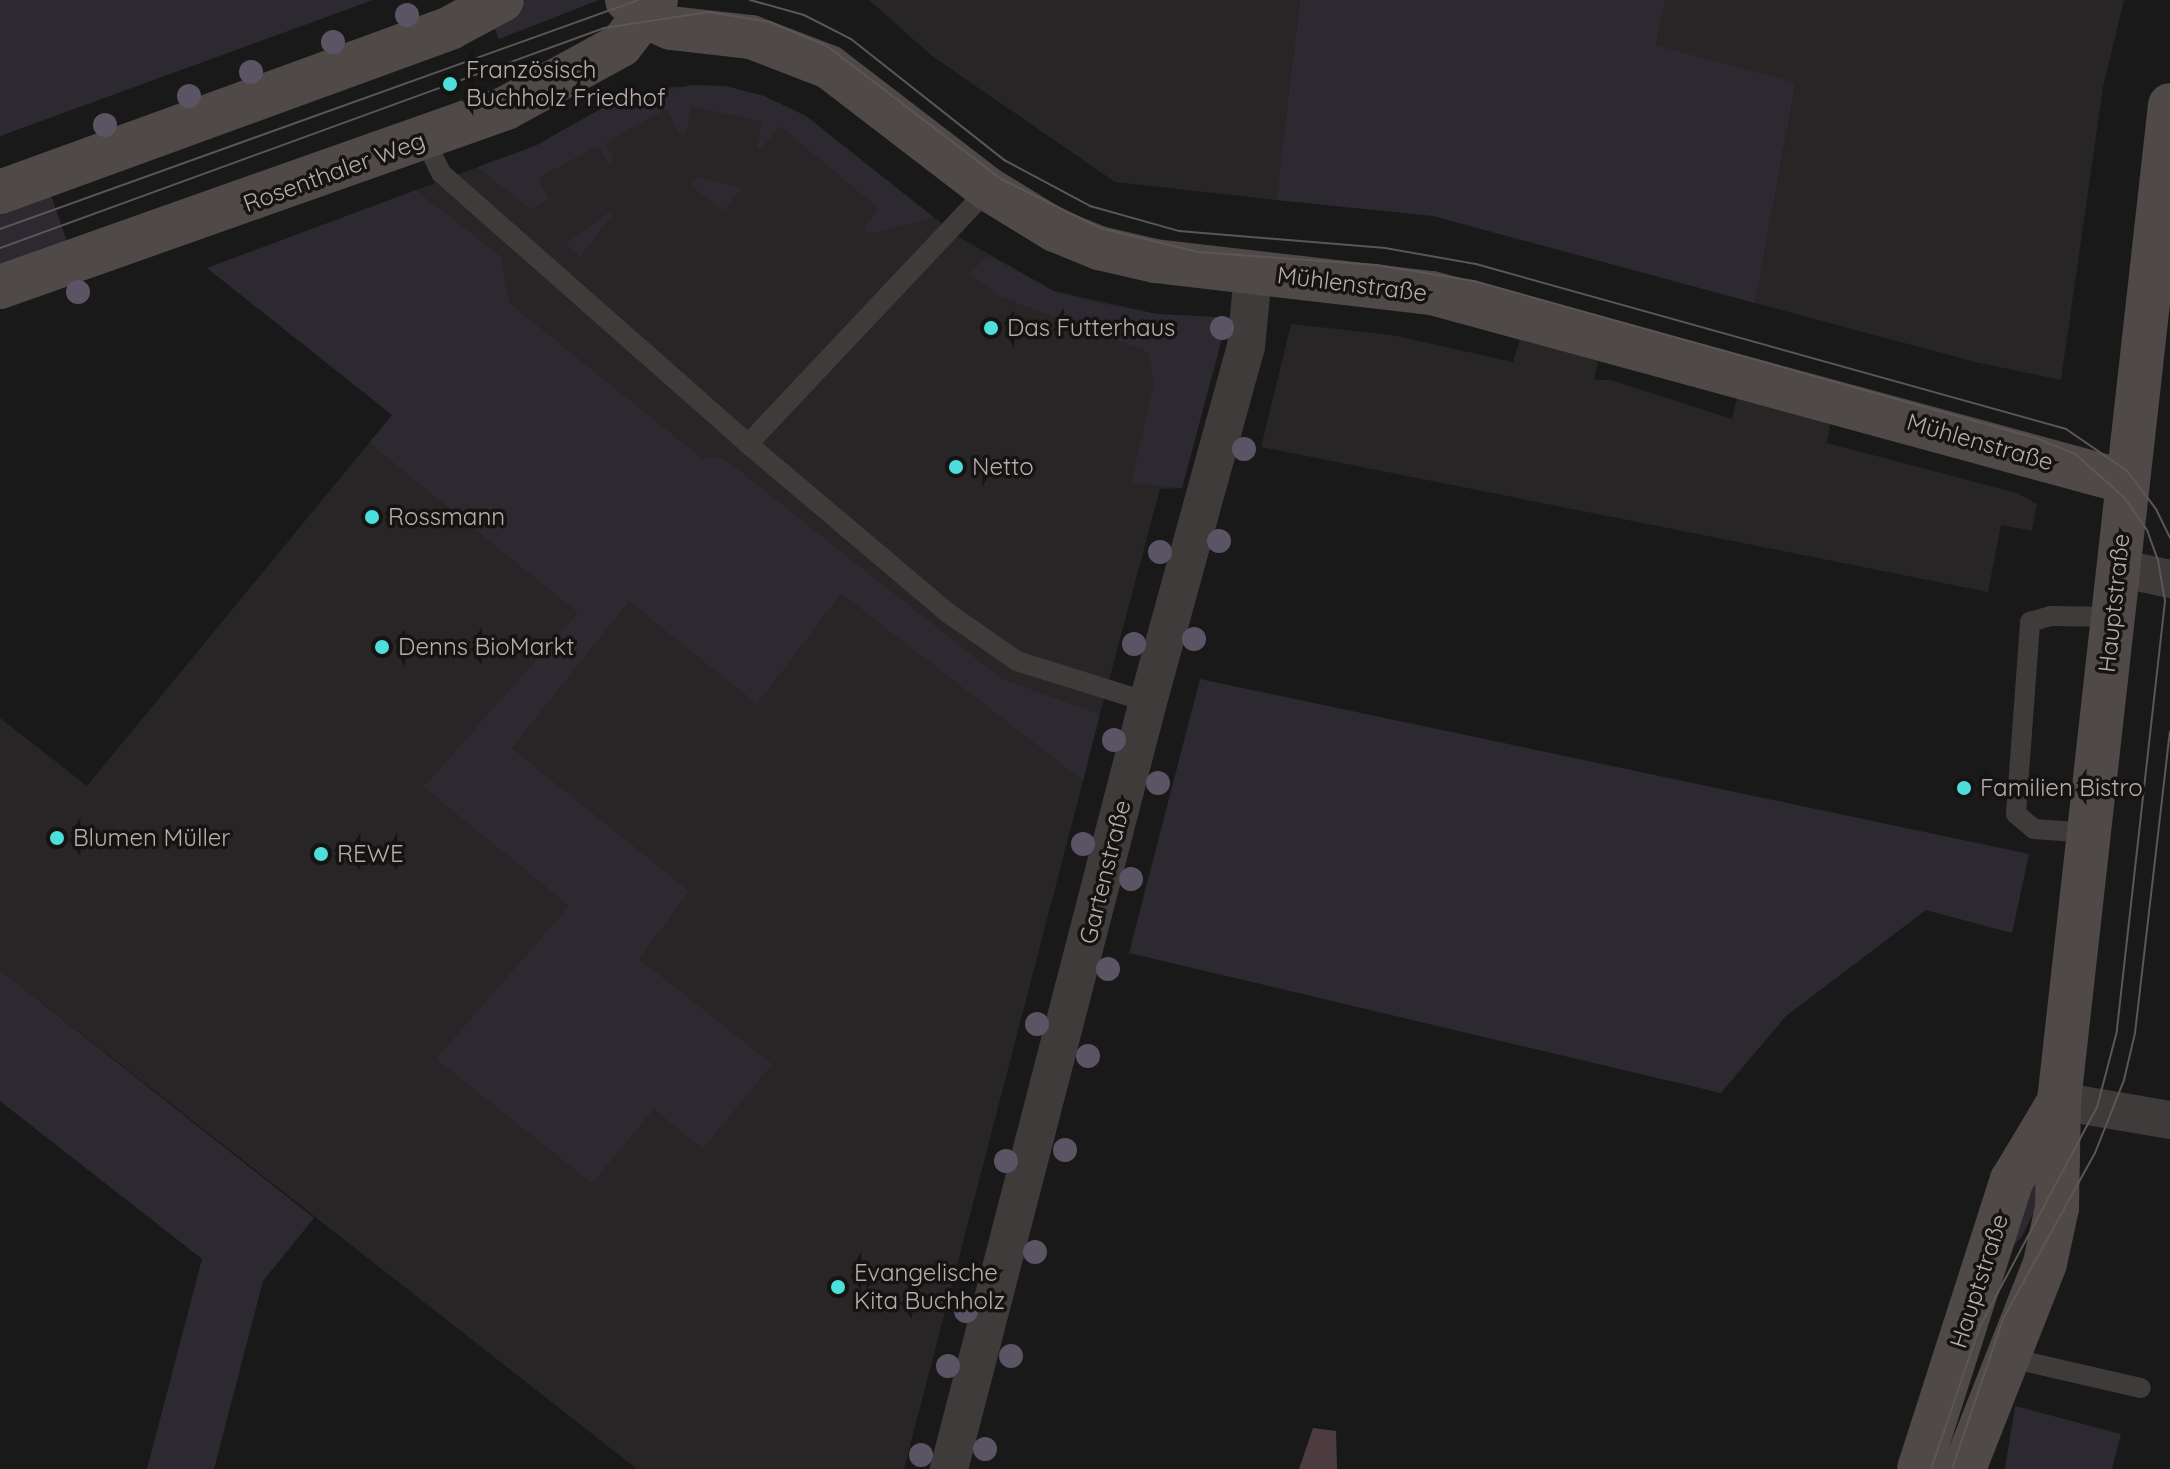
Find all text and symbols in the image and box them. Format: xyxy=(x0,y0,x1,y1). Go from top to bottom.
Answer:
place label: Französisch Buchholz Friedhof xyxy=(466,56,666,112)
marker: Französisch Buchholz Friedhof xyxy=(441,75,459,93)
street label: Rosenthaler Weg xyxy=(239,126,429,218)
street label: Mühlenstraße xyxy=(1275,261,1429,307)
place label: Das Futterhaus xyxy=(1007,314,1175,342)
marker: Das Futterhaus xyxy=(982,319,1000,337)
street label: Mühlenstraße xyxy=(1904,407,2056,477)
place label: Netto xyxy=(972,453,1034,481)
marker: Netto xyxy=(947,458,965,476)
place label: Rossmann xyxy=(388,503,505,531)
marker: Rossmann xyxy=(363,508,381,526)
street label: Hauptstraße xyxy=(2092,532,2136,674)
place label: Denns BioMarkt xyxy=(398,633,574,661)
marker: Denns BioMarkt xyxy=(373,638,391,656)
place label: Familien Bistro xyxy=(1980,774,2143,802)
marker: Familien Bistro xyxy=(1955,779,1973,797)
street label: Gartenstraße xyxy=(1073,797,1137,947)
place label: Blumen Müller xyxy=(73,824,231,852)
marker: Blumen Müller xyxy=(48,829,66,847)
place label: REWE xyxy=(337,840,404,868)
marker: REWE xyxy=(312,845,330,863)
street label: Hauptstraße xyxy=(1944,1210,2014,1352)
place label: Evangelische Kita Buchholz xyxy=(854,1259,1005,1315)
marker: Evangelische Kita Buchholz xyxy=(829,1278,847,1296)

